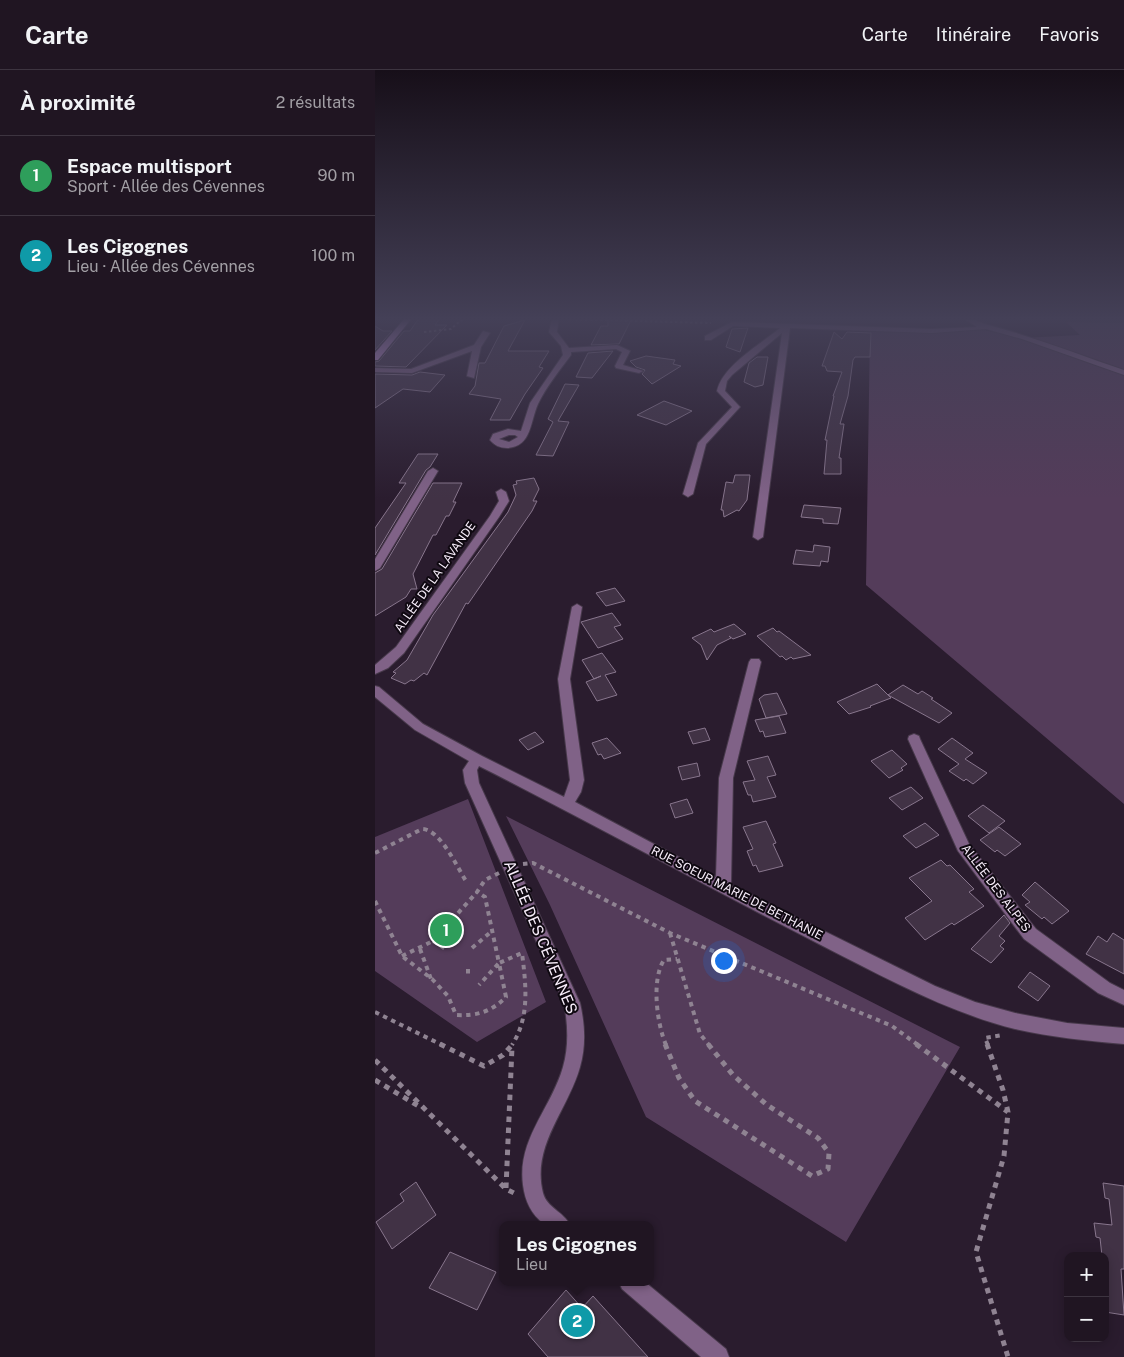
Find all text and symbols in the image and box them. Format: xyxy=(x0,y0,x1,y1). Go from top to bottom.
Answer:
text: Carte xyxy=(25,21,89,49)
text: Carte xyxy=(862,24,908,45)
text: Itinéraire xyxy=(936,24,1011,45)
text: Favoris xyxy=(1039,24,1099,45)
text: À proximité xyxy=(20,90,136,115)
text: 2 résultats xyxy=(276,93,355,112)
text: Espace multisport xyxy=(67,155,232,177)
text: 1 xyxy=(33,166,39,185)
text: 90 m xyxy=(318,166,355,185)
text: Sport · Allée des Cévennes xyxy=(67,177,265,196)
text: Les Cigognes xyxy=(67,235,188,257)
text: 2 xyxy=(31,246,41,265)
text: 100 m xyxy=(311,246,355,265)
text: Lieu · Allée des Cévennes xyxy=(67,257,255,276)
street label: ALLÉE DE LA LAVANDE xyxy=(391,519,479,635)
street label: ALLÉE DES ALPES xyxy=(959,842,1033,934)
street label: RUE SOEUR MARIE DE BETHANIE xyxy=(649,844,825,942)
street label: ALLÉE DES CÉVENNES xyxy=(501,858,581,1016)
pin: 1 xyxy=(430,911,462,949)
your location xyxy=(711,948,737,974)
popup xyxy=(499,1221,654,1286)
text: Les Cigognes xyxy=(516,1233,637,1255)
map controls xyxy=(1064,1252,1109,1342)
button: + xyxy=(1064,1252,1109,1297)
text: Lieu xyxy=(516,1255,547,1274)
button: − xyxy=(1064,1297,1109,1342)
pin: 2 xyxy=(561,1302,593,1340)

